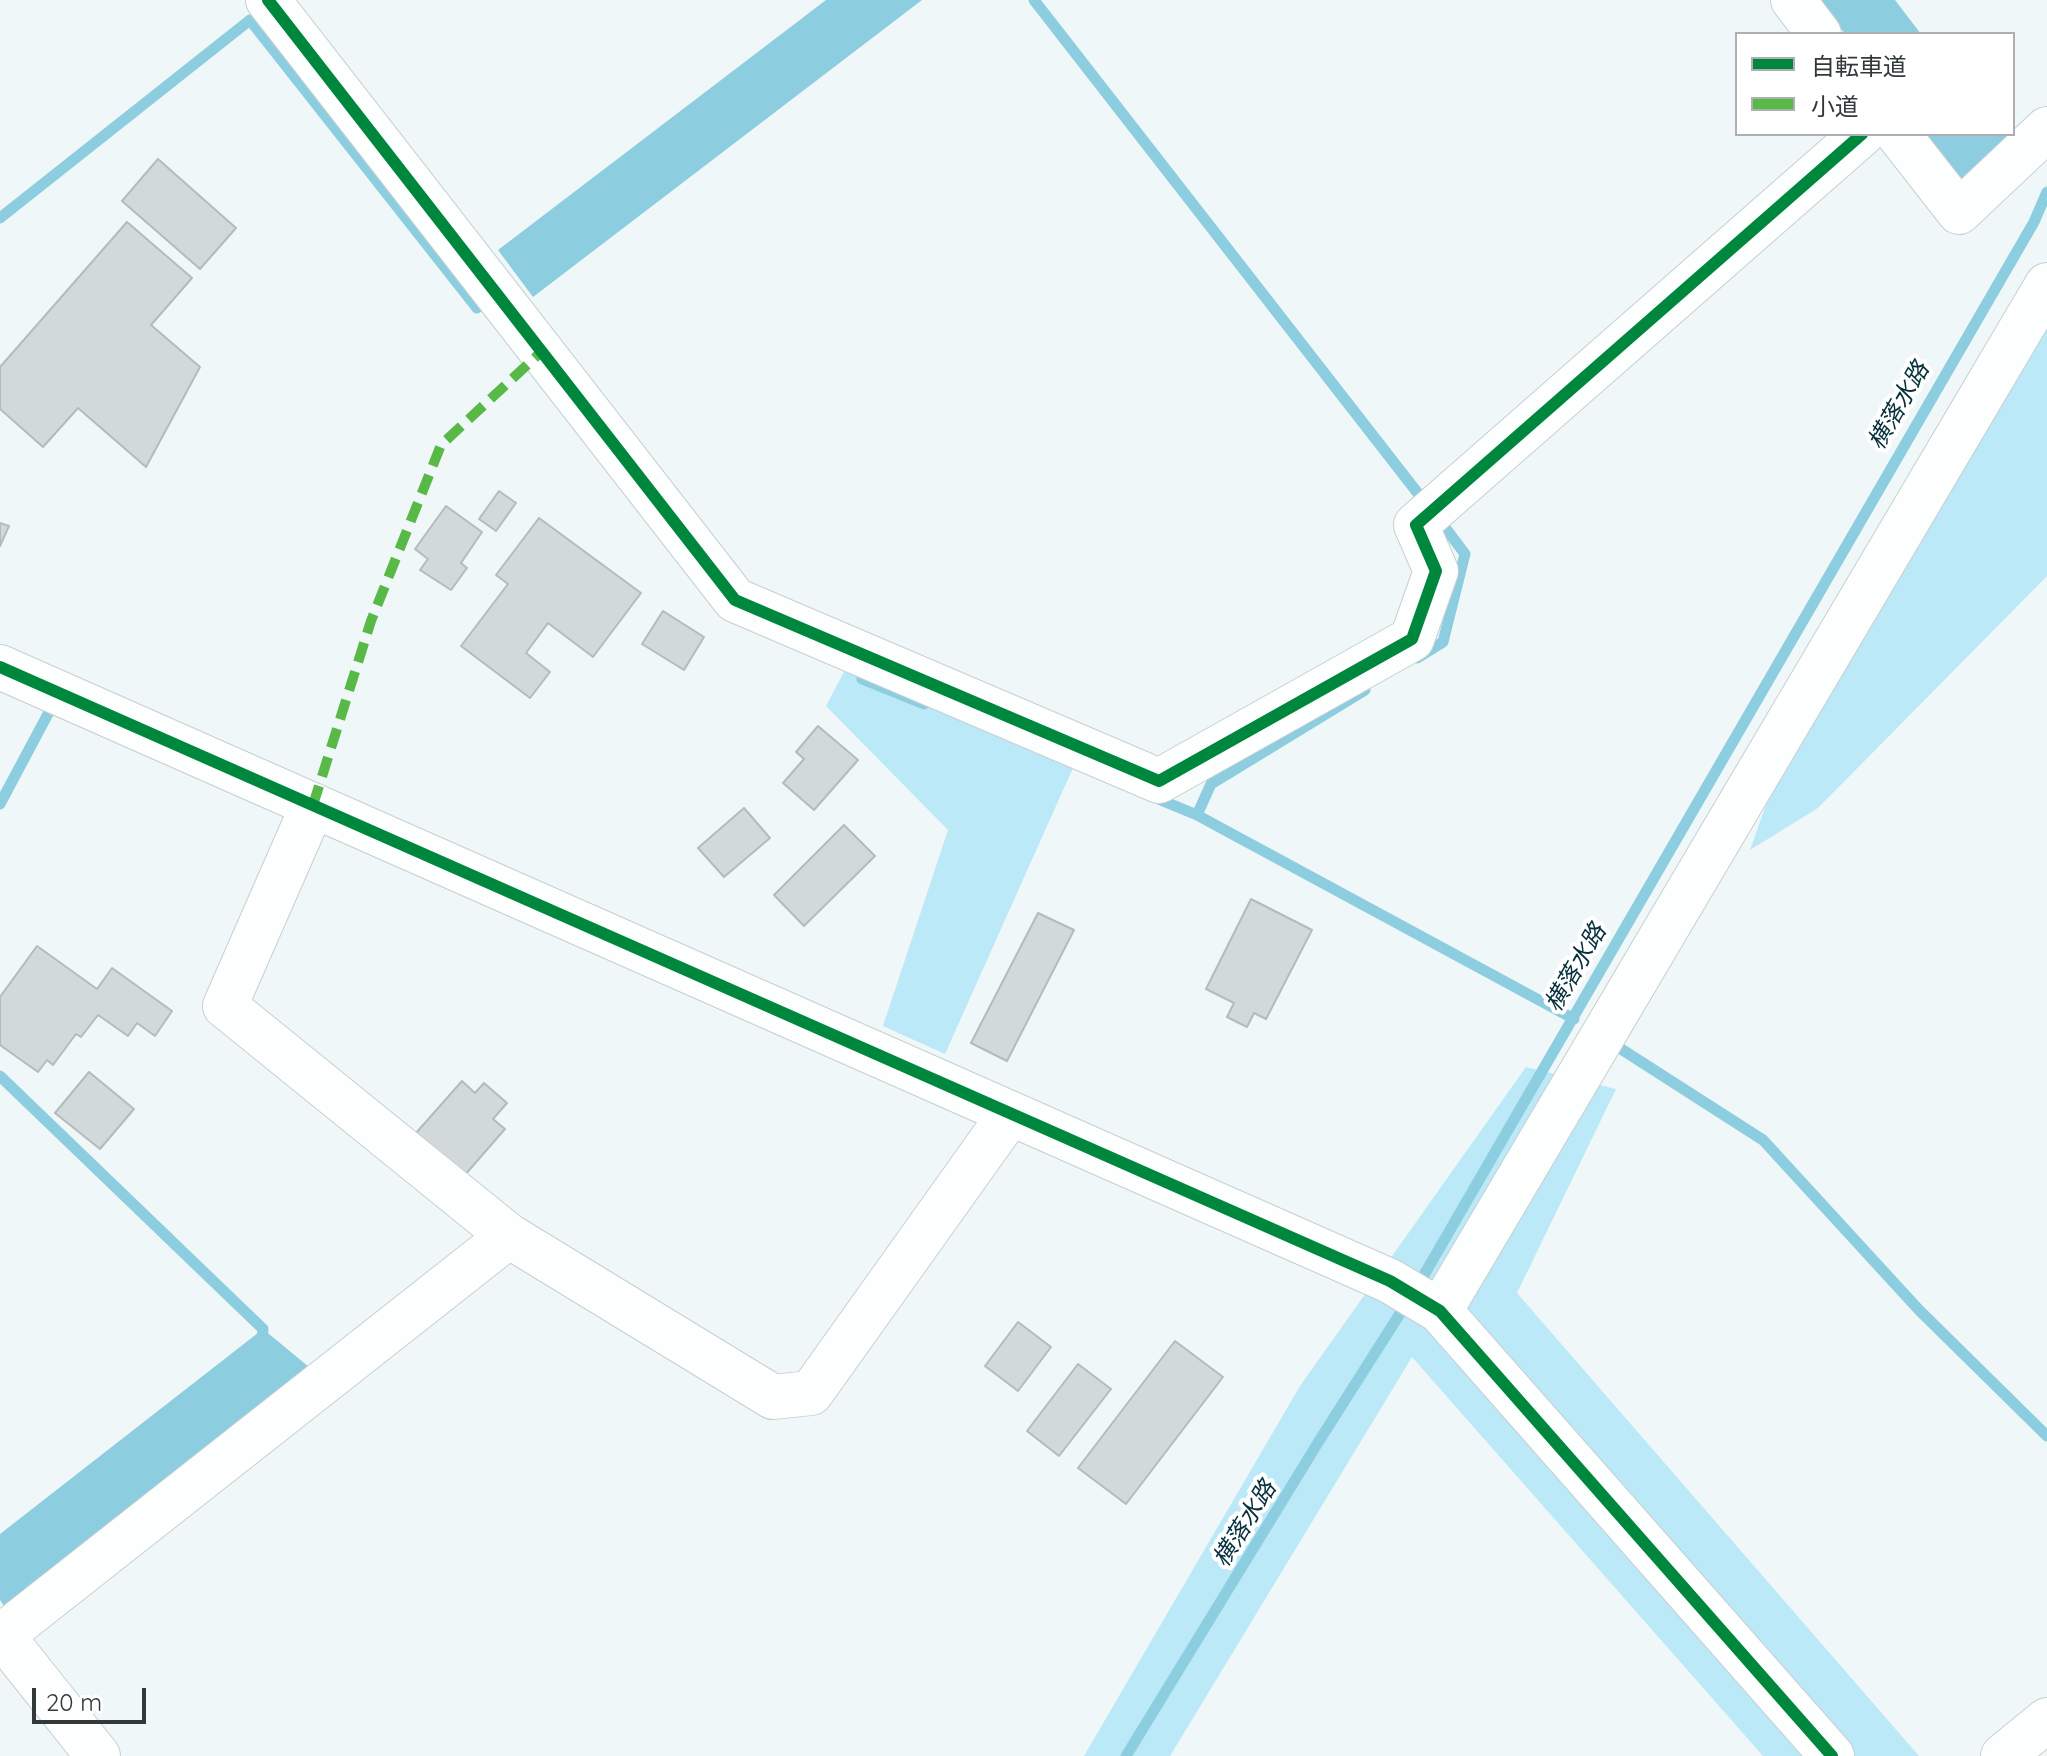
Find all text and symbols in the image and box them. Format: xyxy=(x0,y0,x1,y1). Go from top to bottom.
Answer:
legend xyxy=(1735,32,2015,136)
text: 自転車道 xyxy=(1811,51,1907,81)
text: 小道 xyxy=(1811,91,1859,121)
water label: 横落水路 xyxy=(1863,357,1935,455)
water label: 横落水路 xyxy=(1540,919,1612,1017)
water label: 横落水路 xyxy=(1207,1476,1283,1572)
scale bar xyxy=(36,1672,150,1722)
text: 20 m xyxy=(46,1687,102,1717)

